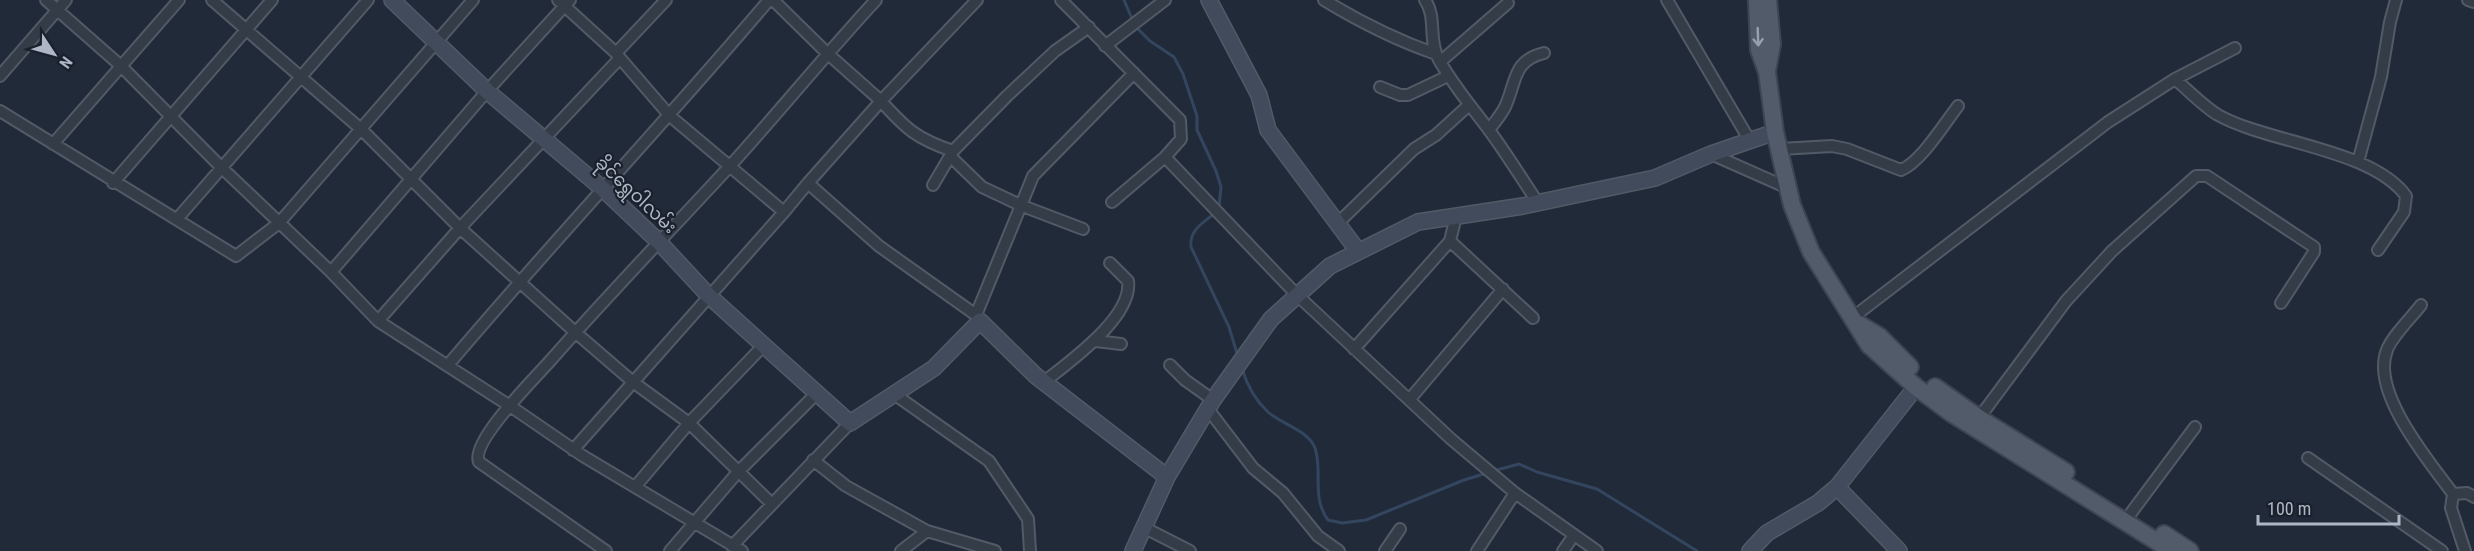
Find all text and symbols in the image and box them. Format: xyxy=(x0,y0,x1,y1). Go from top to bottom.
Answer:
north arrow xyxy=(24,24,84,84)
one-way arrow xyxy=(1752,26,1764,46)
text: N xyxy=(55,53,76,72)
street label: ခိုင်ရွှေဝါလမ်း xyxy=(588,150,683,241)
scale bar xyxy=(2258,488,2399,526)
text: 100 m xyxy=(2267,498,2311,519)

